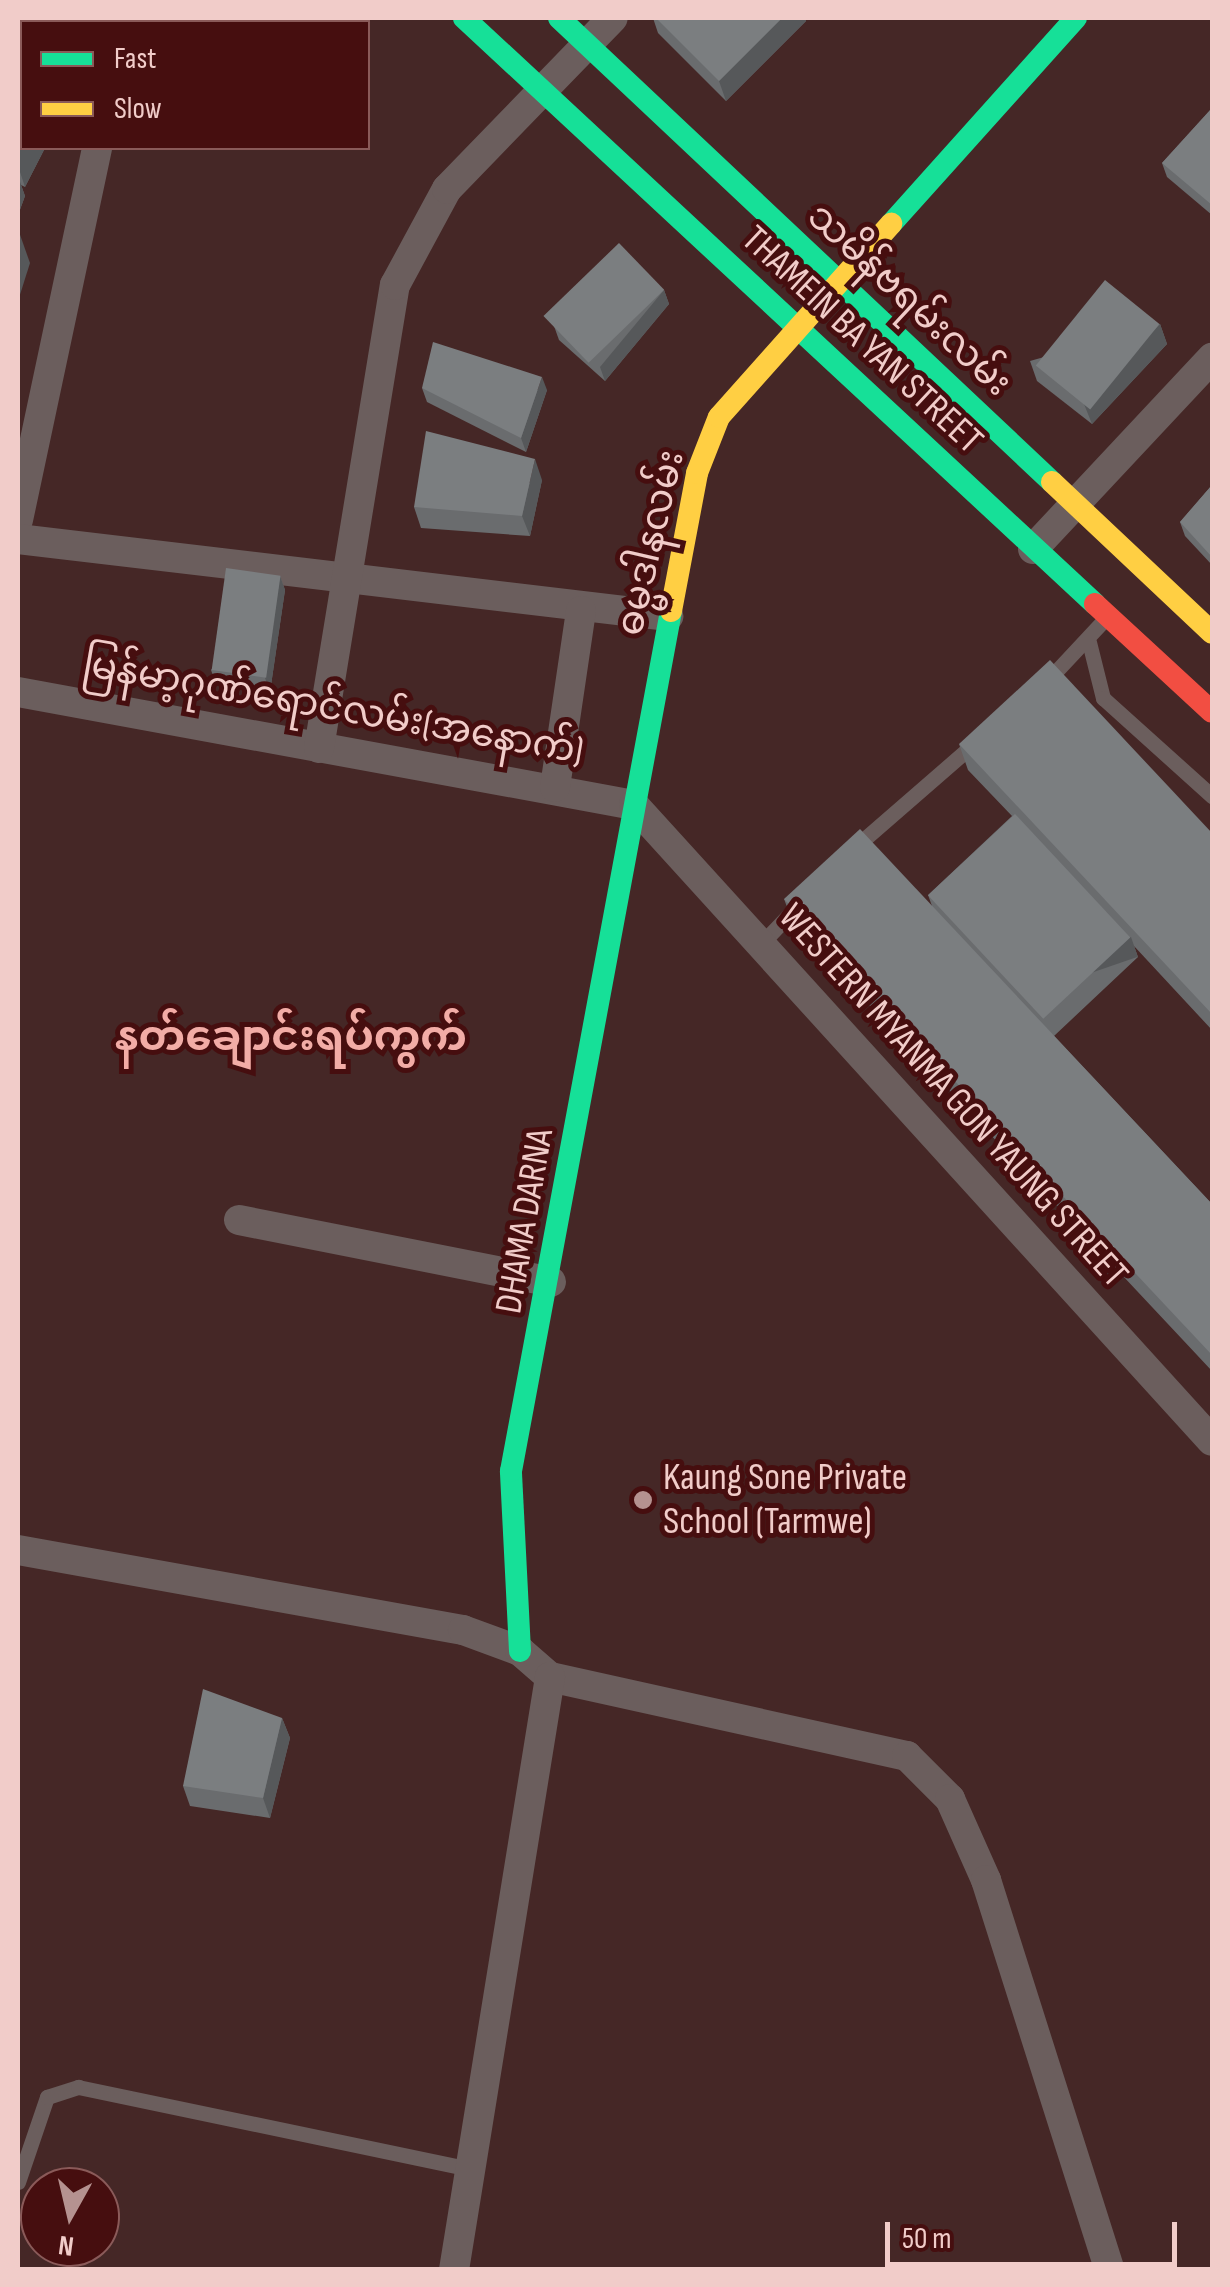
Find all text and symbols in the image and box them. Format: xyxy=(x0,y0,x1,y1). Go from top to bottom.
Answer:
legend xyxy=(20,20,370,150)
text: Fast xyxy=(114,41,156,77)
text: Slow xyxy=(114,91,162,127)
street label: သမိန်ဗရမ်းလမ်း xyxy=(797,194,1021,406)
street label: THAMEIN BA YAN STREET xyxy=(732,217,992,463)
street label: ဓမ္မဒါနလမ်း xyxy=(608,446,694,640)
street label: မြန်မာ့ဂုဏ်ရောင်လမ်း(အနောက်) xyxy=(79,641,587,775)
street label: WESTERN MYANMA GON YAUNG STREET xyxy=(769,895,1137,1297)
district label: နတ်ချောင်းရပ်ကွက် xyxy=(115,1013,467,1063)
street label: DHAMA DARNA xyxy=(486,1125,564,1317)
place label: Kaung Sone Private School (Tarmwe) xyxy=(663,1455,907,1545)
marker: Kaung Sone Private School (Tarmwe) xyxy=(632,1489,654,1511)
north arrow xyxy=(20,2167,120,2267)
scale bar xyxy=(890,2202,1182,2264)
text: 50 m xyxy=(902,2221,951,2257)
text: N xyxy=(56,2228,76,2263)

